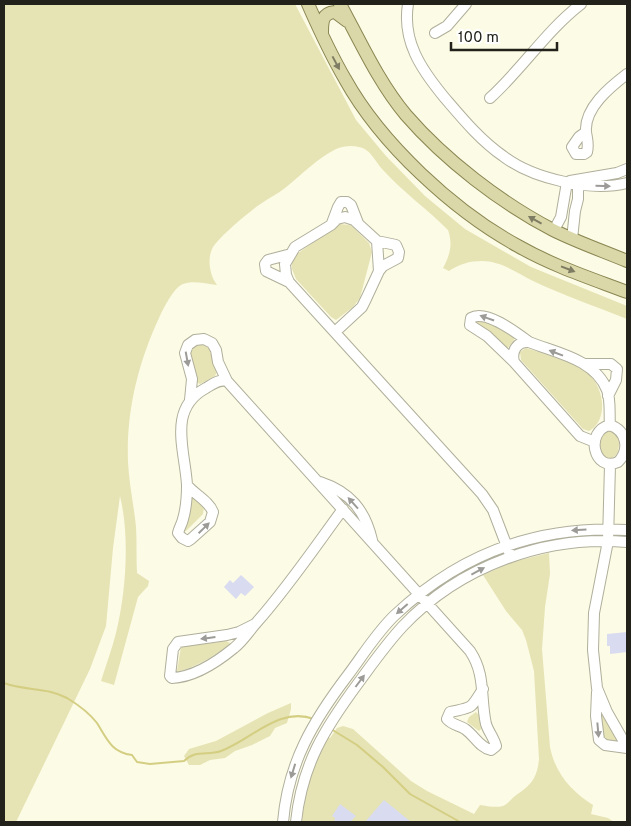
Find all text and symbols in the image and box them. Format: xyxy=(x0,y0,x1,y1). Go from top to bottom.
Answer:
scale bar xyxy=(451,20,557,52)
text: 100 m xyxy=(458,29,499,48)
one-way arrow xyxy=(332,56,340,71)
one-way arrow xyxy=(595,182,611,190)
one-way arrow xyxy=(528,215,542,224)
one-way arrow xyxy=(561,266,575,274)
one-way arrow xyxy=(479,314,494,322)
one-way arrow xyxy=(548,349,563,357)
one-way arrow xyxy=(184,351,192,367)
one-way arrow xyxy=(347,498,359,510)
one-way arrow xyxy=(197,522,209,534)
one-way arrow xyxy=(570,527,586,535)
one-way arrow xyxy=(471,567,484,576)
one-way arrow xyxy=(395,604,408,615)
one-way arrow xyxy=(200,634,216,642)
one-way arrow xyxy=(355,674,365,688)
one-way arrow xyxy=(594,722,602,738)
one-way arrow xyxy=(289,764,297,779)

